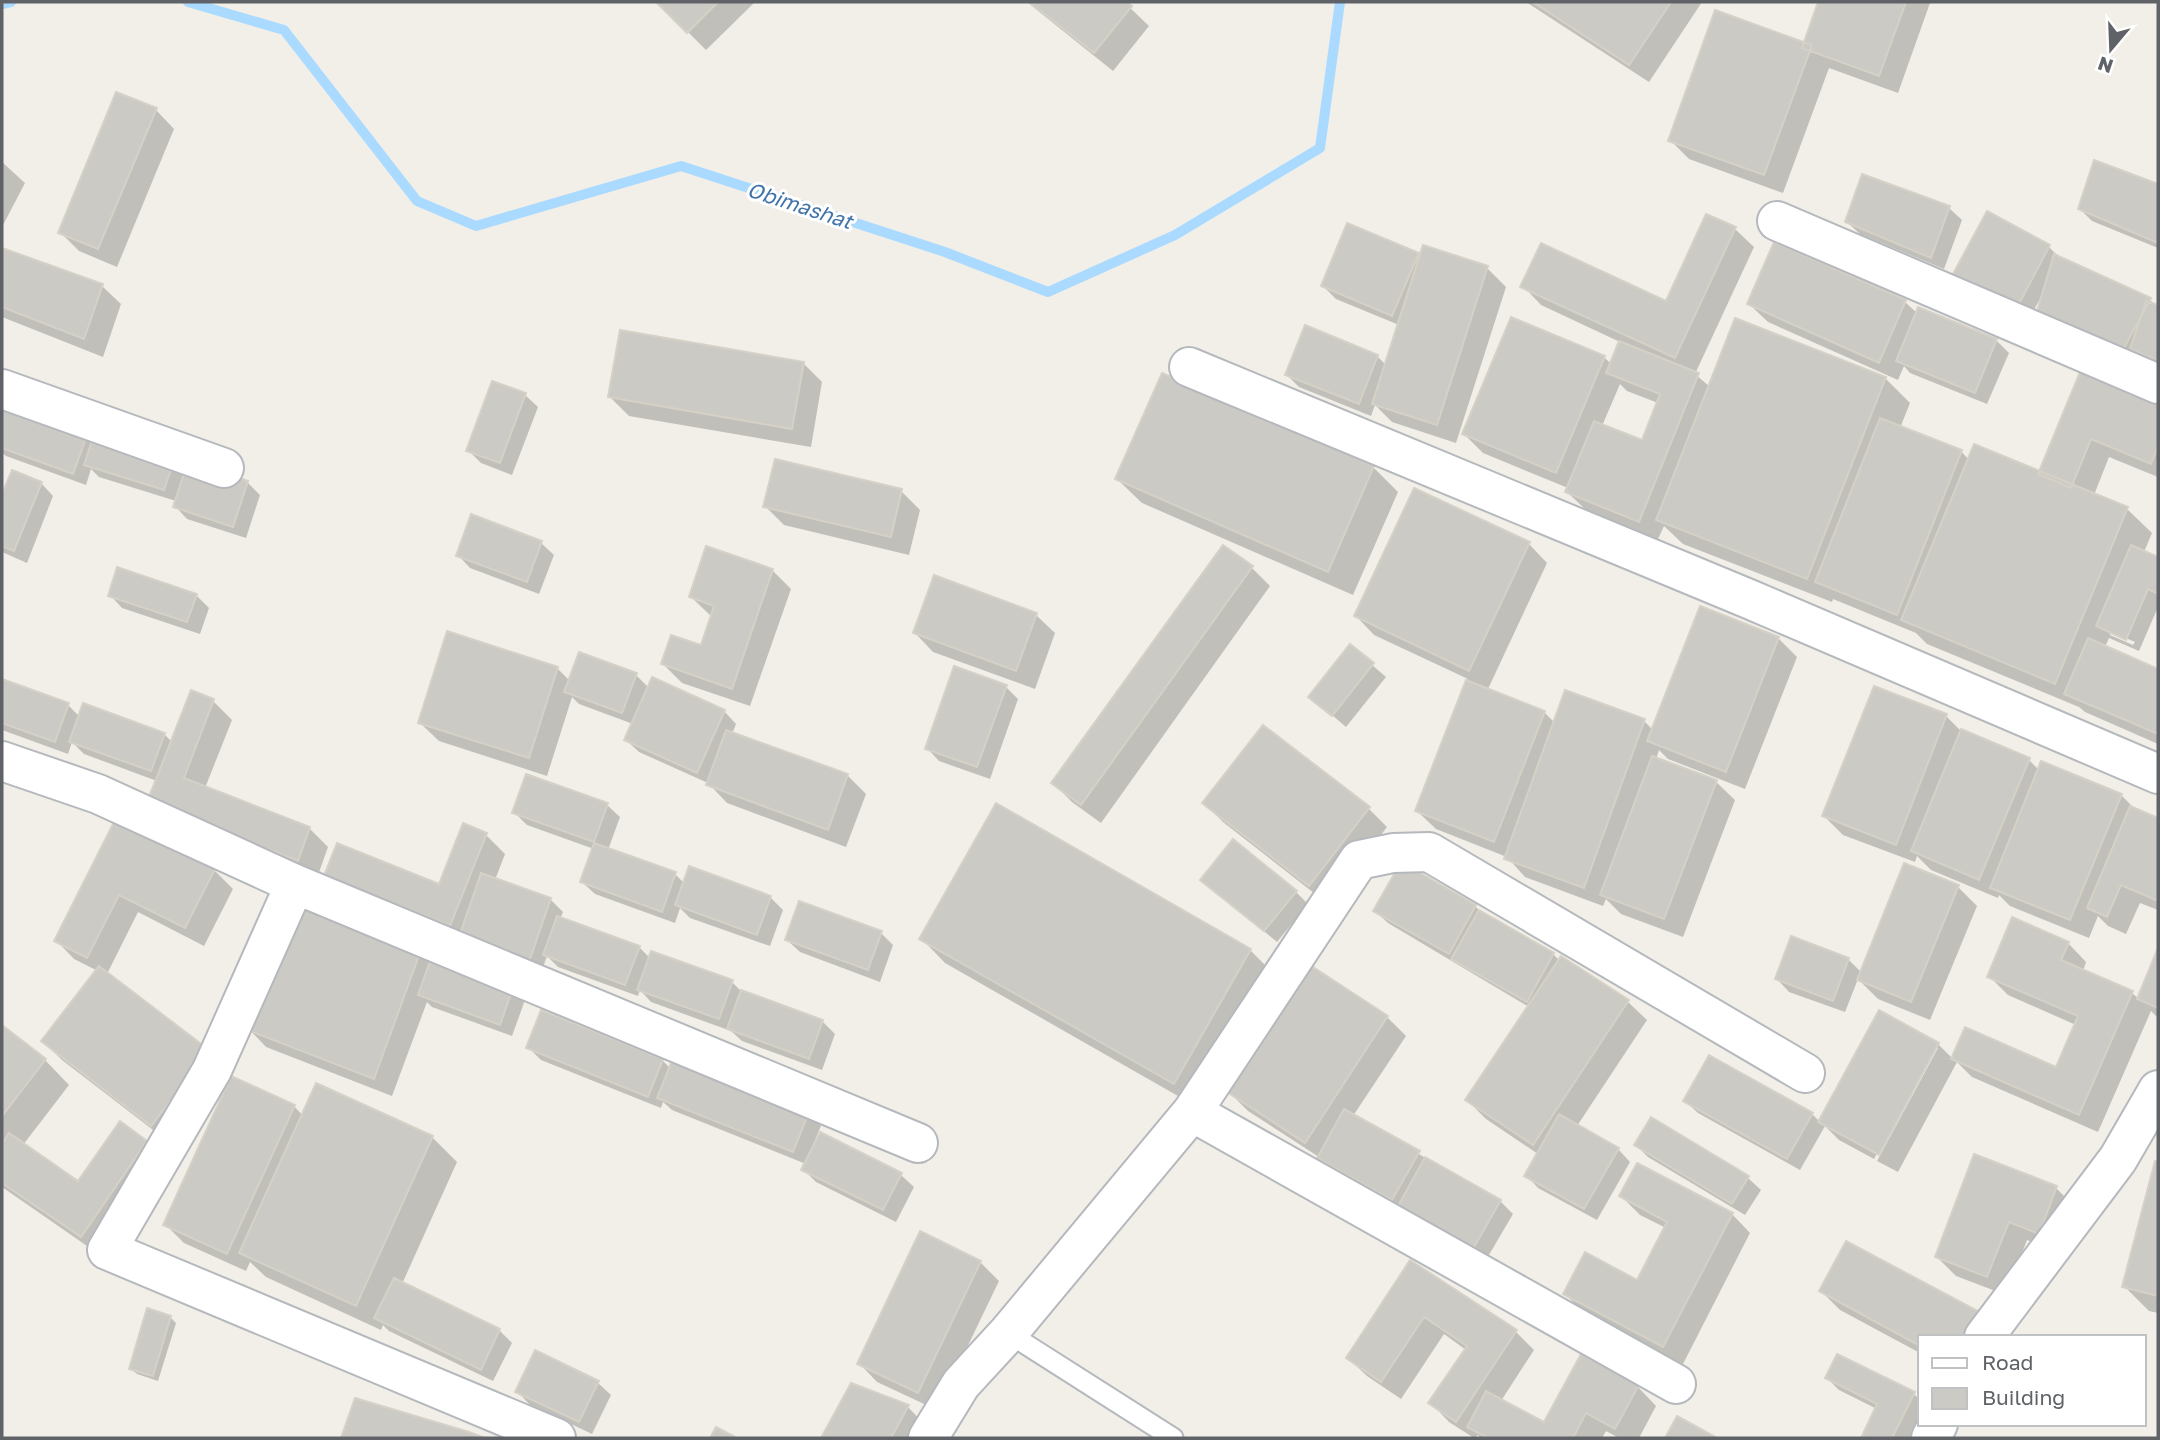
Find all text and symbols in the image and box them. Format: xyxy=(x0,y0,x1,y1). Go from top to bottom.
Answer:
north arrow xyxy=(2076,14,2146,84)
text: N xyxy=(2095,52,2116,79)
water label: Obimashat xyxy=(744,176,858,235)
legend xyxy=(1918,1335,2146,1426)
text: Road xyxy=(1982,1349,2033,1375)
text: Building xyxy=(1982,1384,2065,1410)

